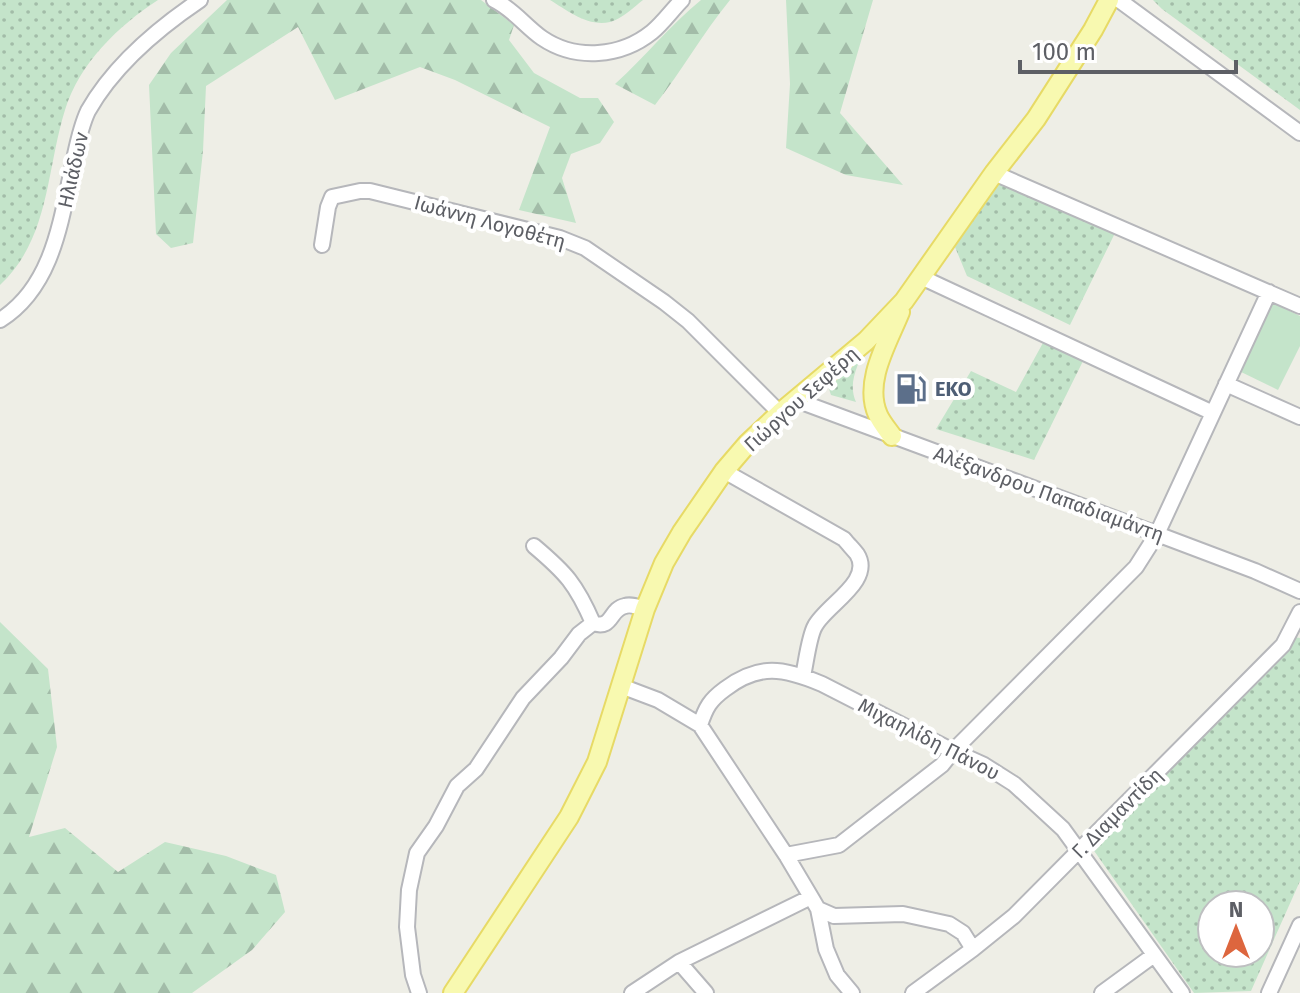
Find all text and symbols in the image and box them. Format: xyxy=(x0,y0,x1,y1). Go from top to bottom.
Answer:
scale bar xyxy=(1020,24,1236,74)
text: 100 m xyxy=(1032,38,1096,66)
street label: Ηλιάδων xyxy=(53,129,93,210)
street label: Ιωάννη Λογοθέτη xyxy=(412,190,568,254)
street label: Γιώργου Σεφέρη xyxy=(739,341,863,457)
fuel station icon: EKO xyxy=(894,372,928,406)
place label: EKO xyxy=(935,377,972,401)
street label: Αλέξανδρου Παπαδιαμάντη xyxy=(931,441,1167,547)
street label: Μιχαηλίδη Πάνου xyxy=(854,693,1004,785)
street label: Γ. Διαμαντίδη xyxy=(1067,763,1167,863)
north arrow xyxy=(1196,889,1276,969)
text: N xyxy=(1229,896,1243,923)

